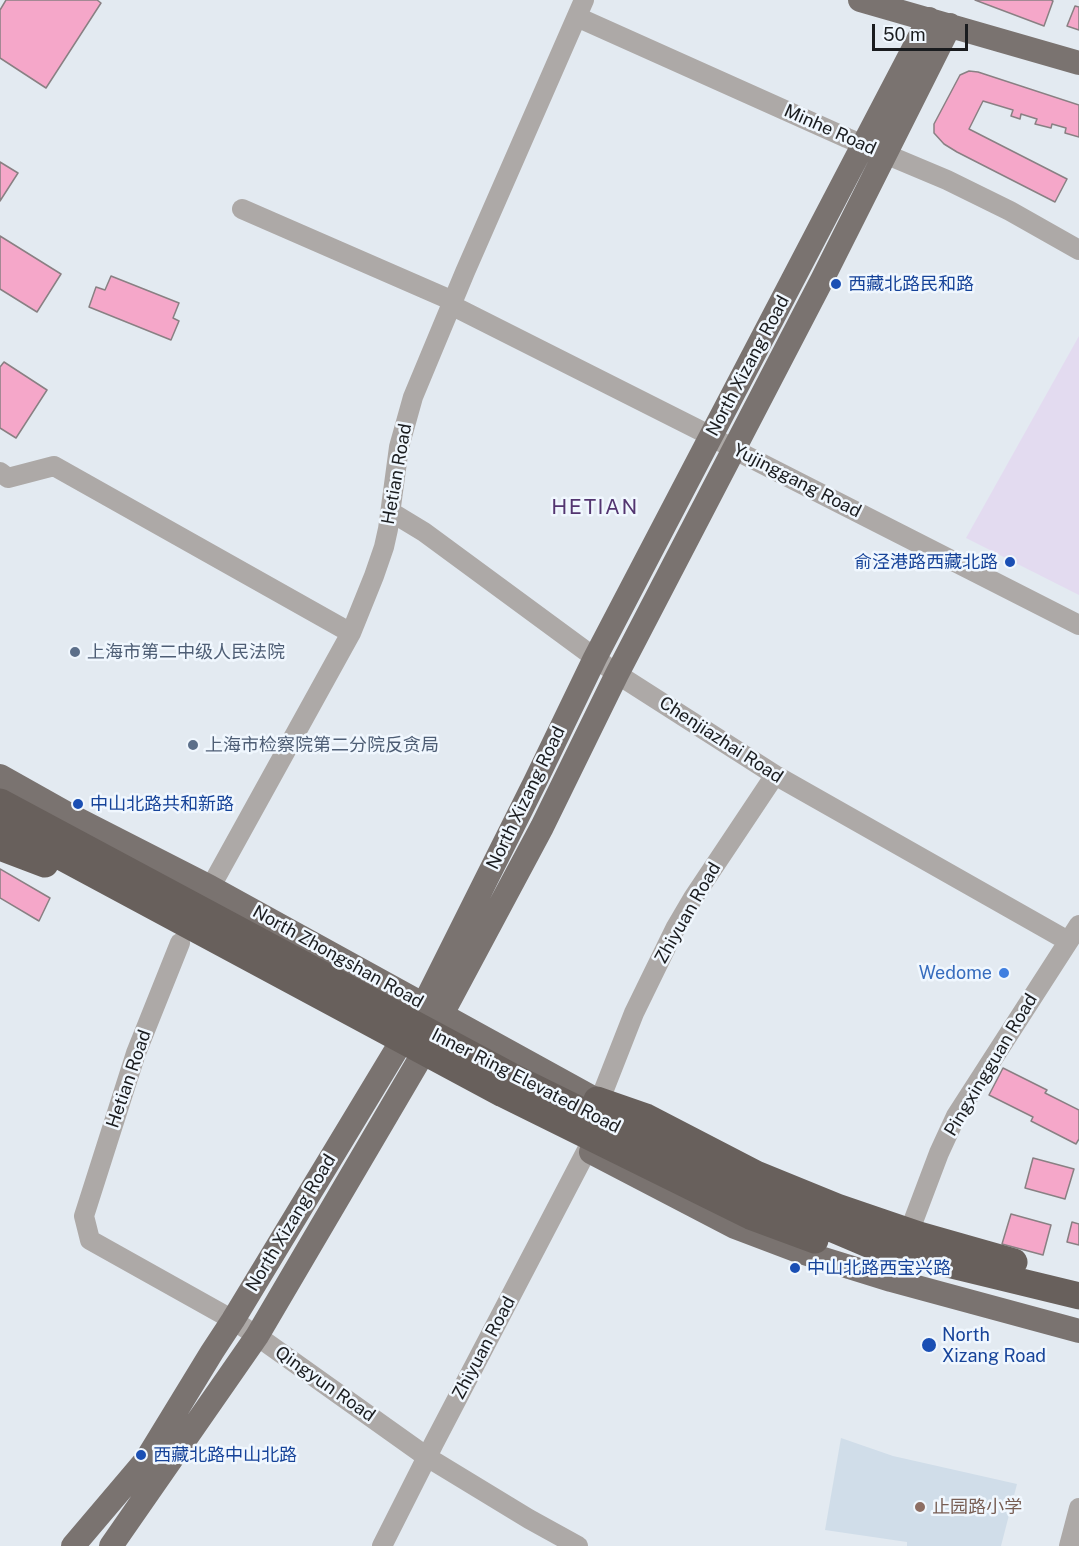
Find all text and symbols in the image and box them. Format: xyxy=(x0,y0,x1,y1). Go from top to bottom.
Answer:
scale bar xyxy=(875,12,971,50)
text: 50 m xyxy=(883,24,926,45)
street label: Minhe Road xyxy=(781,100,879,160)
place label: 西藏北路民和路 xyxy=(848,273,974,295)
marker: 西藏北路民和路 xyxy=(829,277,843,291)
street label: North Xizang Road xyxy=(702,292,794,440)
street label: Hetian Road xyxy=(377,422,417,526)
street label: Yujinggang Road xyxy=(729,439,865,523)
district label: HETIAN xyxy=(551,495,639,521)
place label: 俞泾港路西藏北路 xyxy=(854,551,998,573)
marker: 俞泾港路西藏北路 xyxy=(1003,555,1017,569)
place label: 上海市第二中级人民法院 xyxy=(87,641,285,663)
marker: 上海市第二中级人民法院 xyxy=(68,645,82,659)
street label: Chenjiazhai Road xyxy=(655,692,787,788)
street label: North Xizang Road xyxy=(482,723,570,873)
place label: 上海市检察院第二分院反贪局 xyxy=(205,734,439,756)
marker: 上海市检察院第二分院反贪局 xyxy=(186,738,200,752)
place label: 中山北路共和新路 xyxy=(90,793,234,815)
marker: 中山北路共和新路 xyxy=(71,797,85,811)
street label: Zhiyuan Road xyxy=(650,858,726,968)
street label: North Zhongshan Road xyxy=(249,901,427,1013)
place label: Wedome xyxy=(919,962,992,984)
marker: Wedome xyxy=(997,966,1011,980)
street label: Pingxingguan Road xyxy=(940,990,1042,1140)
street label: Inner Ring Elevated Road xyxy=(428,1024,624,1138)
street label: Hetian Road xyxy=(102,1027,156,1131)
street label: North Xizang Road xyxy=(242,1150,340,1296)
place label: 中山北路西宝兴路 xyxy=(807,1257,951,1279)
marker: 中山北路西宝兴路 xyxy=(788,1261,802,1275)
street label: Zhiyuan Road xyxy=(448,1293,520,1403)
place label: North Xizang Road xyxy=(942,1324,1046,1366)
marker: North Xizang Road xyxy=(920,1336,938,1354)
street label: Qingyun Road xyxy=(271,1342,379,1426)
place label: 西藏北路中山北路 xyxy=(153,1444,297,1466)
marker: 西藏北路中山北路 xyxy=(134,1448,148,1462)
place label: 止园路小学 xyxy=(932,1496,1022,1518)
marker: 止园路小学 xyxy=(913,1500,927,1514)

